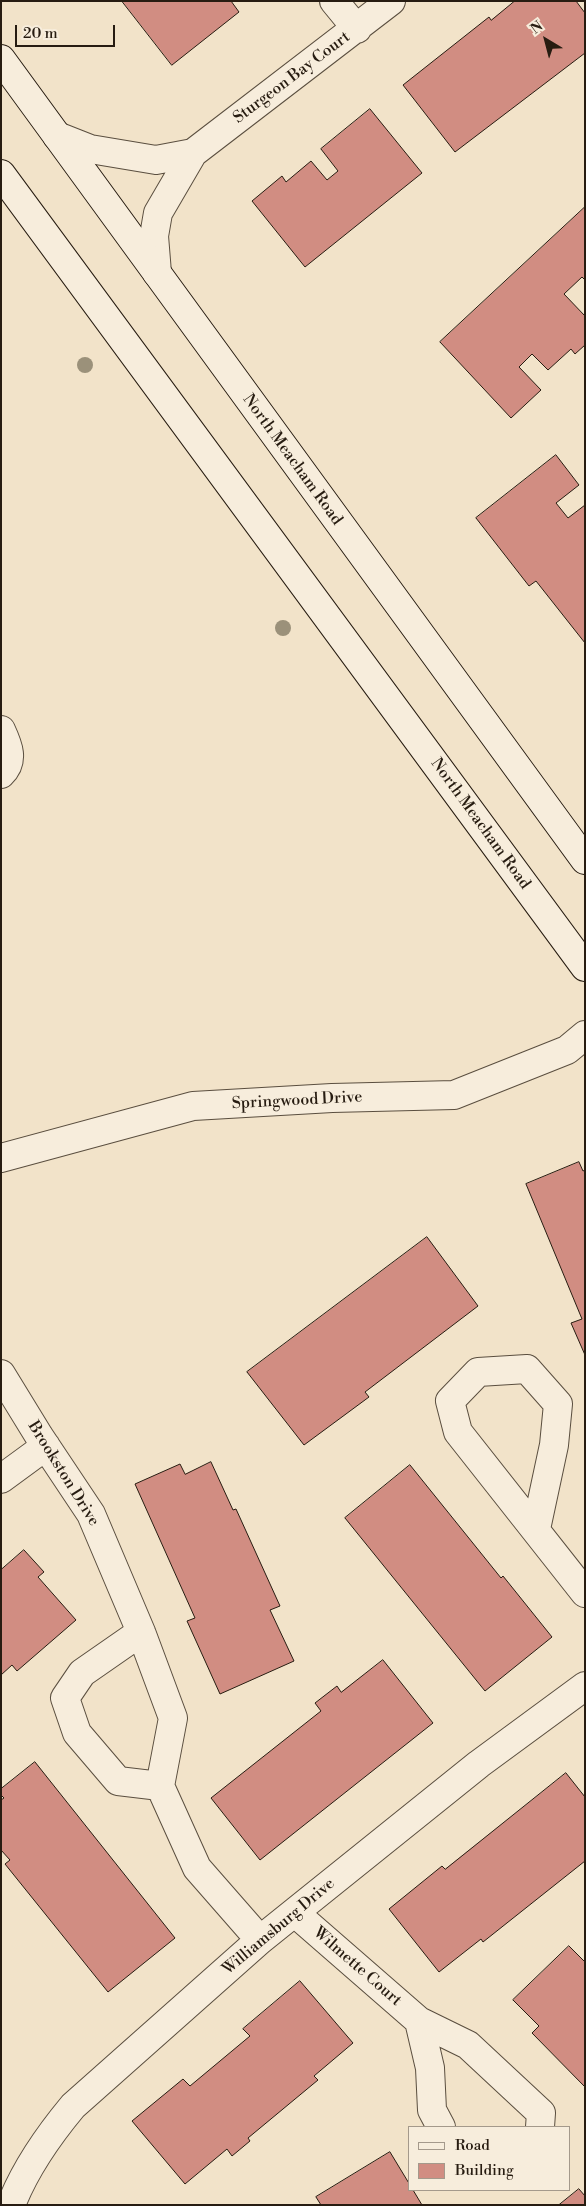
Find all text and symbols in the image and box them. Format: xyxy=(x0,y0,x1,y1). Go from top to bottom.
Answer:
scale bar xyxy=(18,15,118,47)
north arrow xyxy=(521,15,571,65)
text: N xyxy=(527,18,547,39)
text: 20 m xyxy=(23,24,58,43)
street label: Sturgeon Bay Court xyxy=(230,28,354,128)
street label: North Meacham Road xyxy=(238,391,346,529)
street label: North Meacham Road xyxy=(426,755,534,893)
street label: Springwood Drive xyxy=(231,1088,363,1114)
street label: Brookston Drive xyxy=(23,1418,103,1530)
street label: Williamsburg Drive xyxy=(219,1875,339,1979)
street label: Wilmette Court xyxy=(309,1923,405,2011)
legend xyxy=(408,2126,571,2191)
text: Road xyxy=(455,2136,490,2155)
text: Building xyxy=(455,2161,514,2180)

